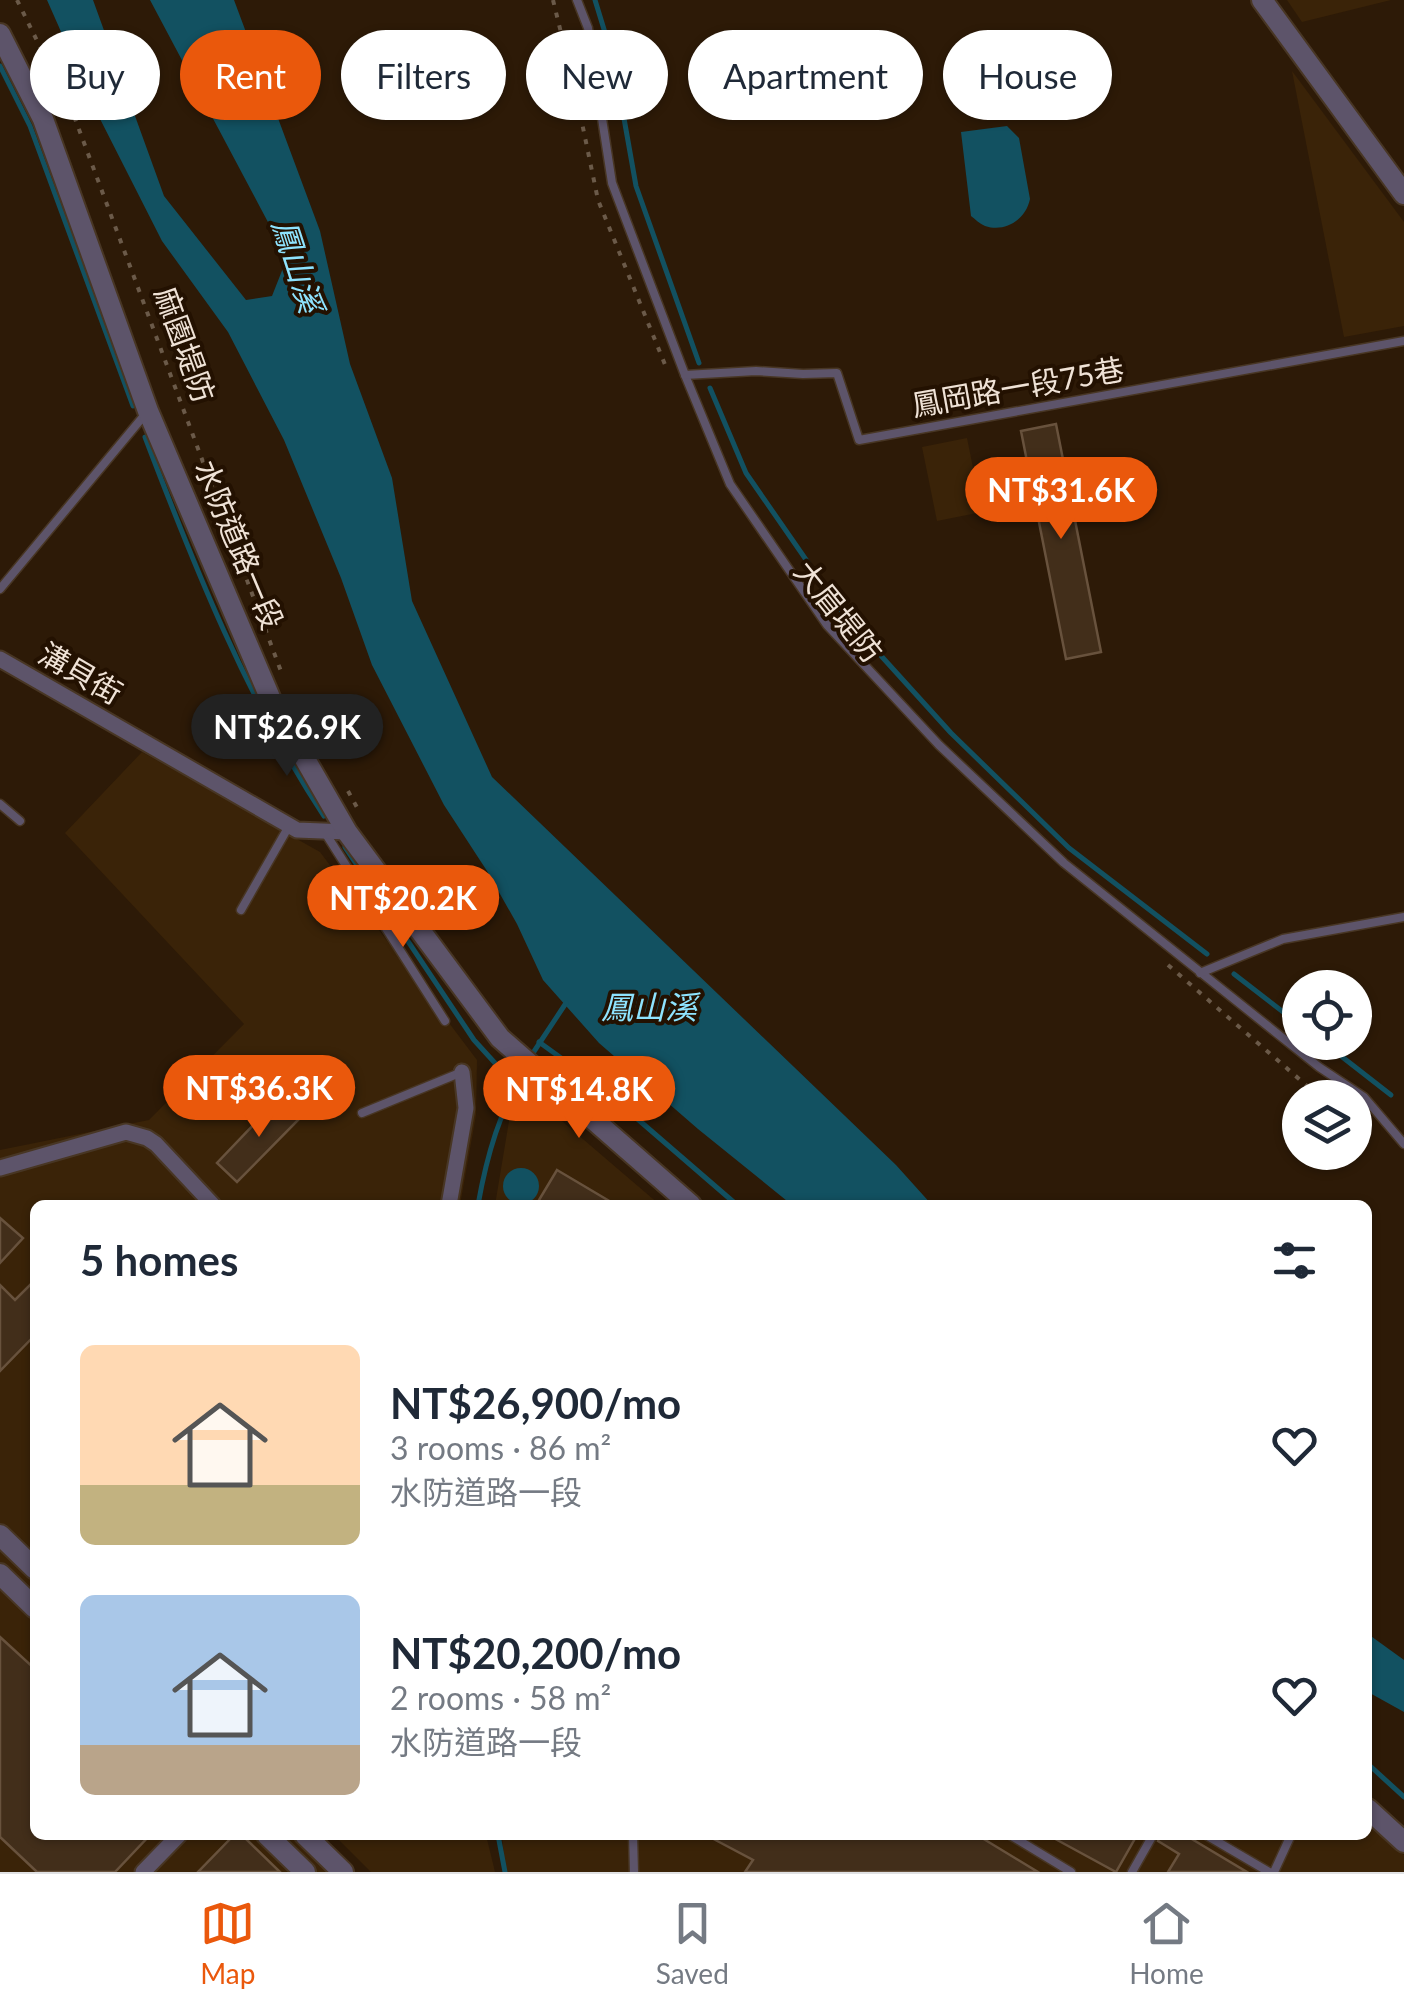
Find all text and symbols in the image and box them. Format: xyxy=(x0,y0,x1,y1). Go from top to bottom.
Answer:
chip: Buy xyxy=(30,30,160,120)
chip: Rent xyxy=(180,30,321,120)
chip: Filters xyxy=(341,30,506,120)
chip: New xyxy=(526,30,668,120)
chip: Apartment xyxy=(688,30,923,120)
chip: House xyxy=(943,30,1112,120)
water label: 鳳山溪 xyxy=(265,214,333,321)
street label: 麻園堤防 xyxy=(148,282,223,407)
street label: 鳳岡路一段75巷 xyxy=(909,350,1127,422)
street label: 水防道路一段 xyxy=(188,454,292,634)
pin: NT$31.6K xyxy=(958,457,1164,542)
text: NT$31.6K xyxy=(987,470,1135,509)
street label: 大眉堤防 xyxy=(788,553,891,669)
street label: 溝貝街 xyxy=(33,634,129,710)
pin: NT$26.9K xyxy=(184,694,390,779)
text: NT$26.9K xyxy=(213,707,361,746)
pin: NT$20.2K xyxy=(300,865,506,950)
text: NT$20.2K xyxy=(329,878,477,917)
map controls xyxy=(1282,970,1372,1170)
button: locate xyxy=(1282,970,1372,1060)
water label: 鳳山溪 xyxy=(601,987,701,1026)
pin: NT$36.3K xyxy=(156,1055,362,1140)
pin: NT$14.8K xyxy=(476,1056,682,1141)
text: NT$36.3K xyxy=(185,1068,333,1107)
text: NT$14.8K xyxy=(505,1069,653,1108)
button: layers xyxy=(1282,1080,1372,1170)
icon: filters xyxy=(1267,1233,1322,1288)
text: 5 homes xyxy=(80,1235,238,1285)
text: NT$26,900/mo xyxy=(390,1378,681,1428)
icon: home xyxy=(160,1385,280,1505)
icon: heart xyxy=(1267,1418,1322,1473)
text: 3 rooms · 86 m² xyxy=(390,1428,611,1467)
text: 水防道路一段 xyxy=(390,1472,582,1511)
text: NT$20,200/mo xyxy=(390,1628,681,1678)
icon: home xyxy=(160,1635,280,1755)
icon: heart xyxy=(1267,1668,1322,1723)
text: 2 rooms · 58 m² xyxy=(390,1678,611,1717)
text: 水防道路一段 xyxy=(390,1722,582,1761)
tab: Map xyxy=(200,1896,255,1990)
tab: Saved xyxy=(656,1896,729,1990)
tab: Home xyxy=(1129,1896,1204,1990)

